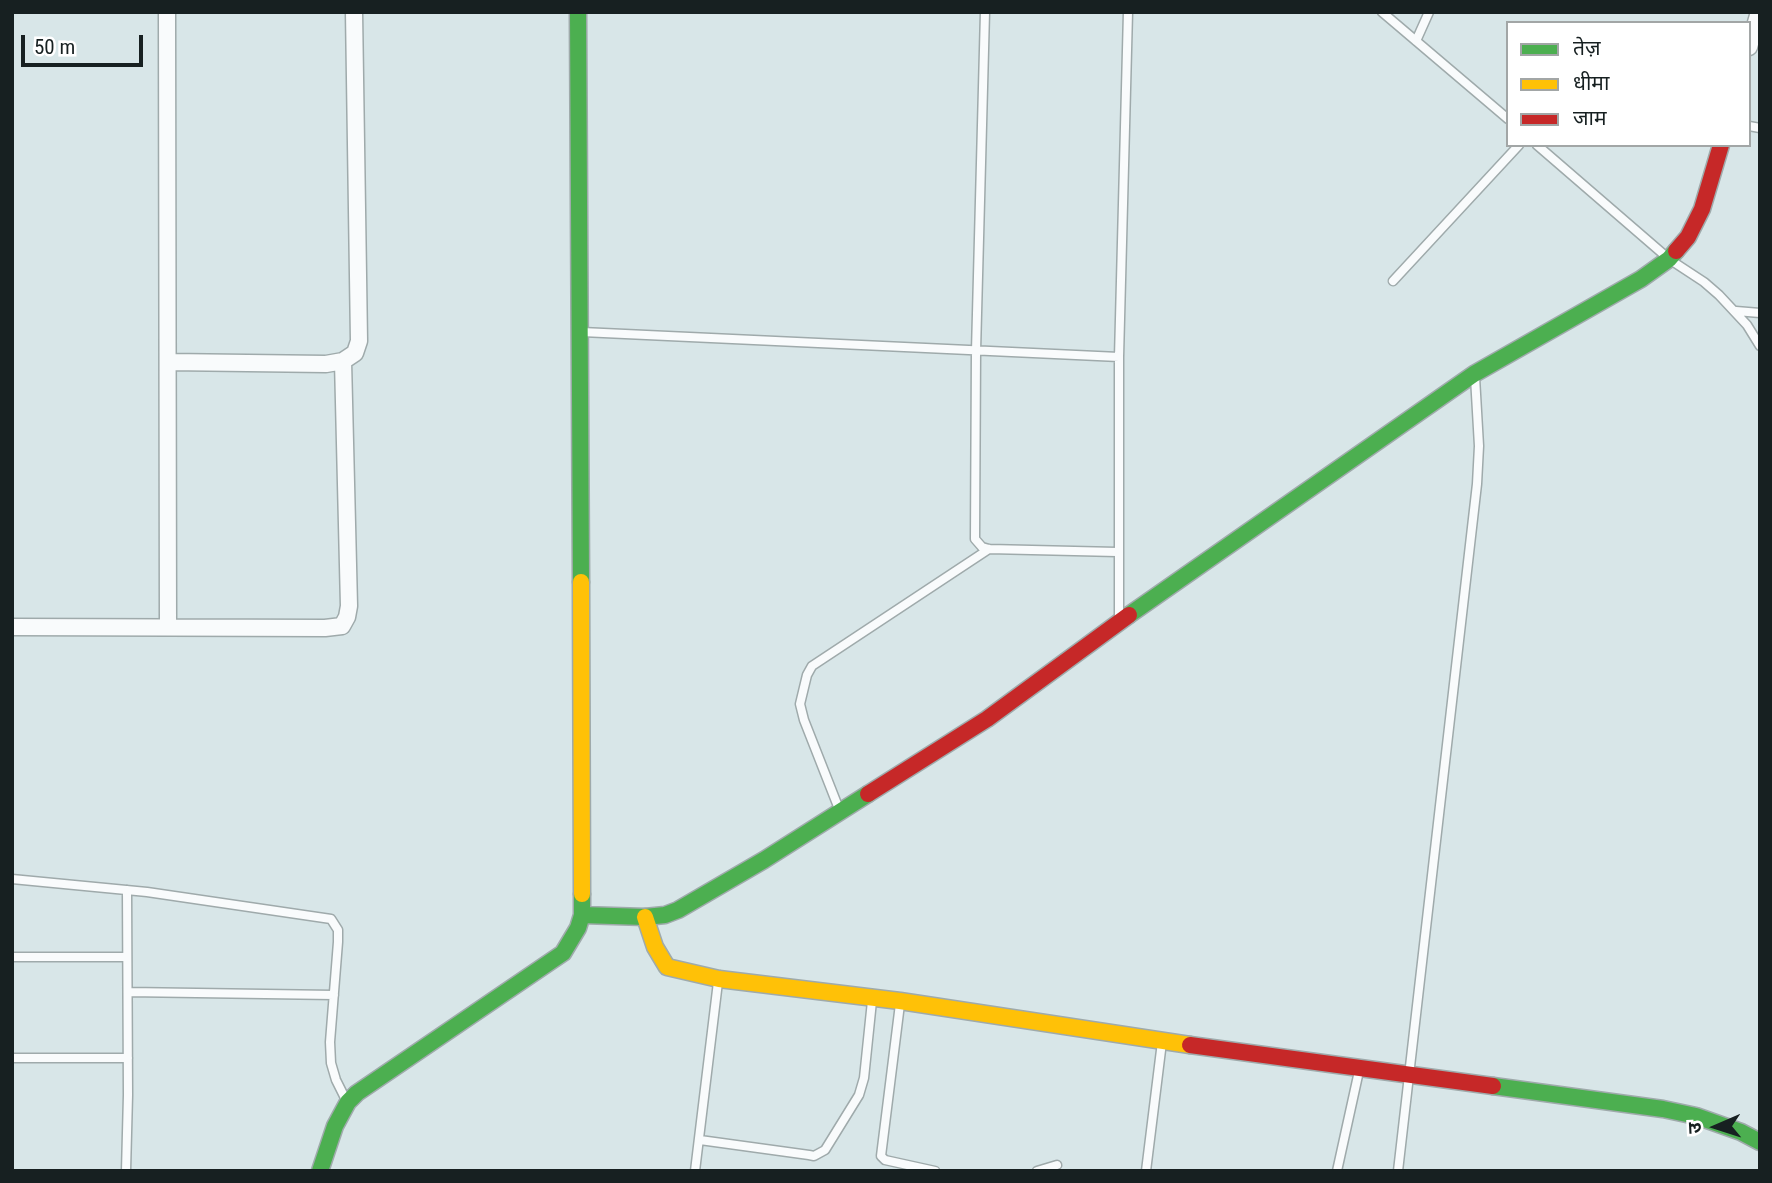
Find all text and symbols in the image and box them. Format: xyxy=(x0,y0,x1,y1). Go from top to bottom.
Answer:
scale bar xyxy=(24,21,147,65)
legend xyxy=(1506,21,1751,147)
text: 50 m xyxy=(34,35,75,59)
text: तेज़ xyxy=(1573,36,1601,60)
text: धीमा xyxy=(1573,71,1609,95)
text: जाम xyxy=(1573,106,1607,130)
north arrow xyxy=(1681,1092,1751,1162)
text: उ xyxy=(1683,1122,1706,1134)

